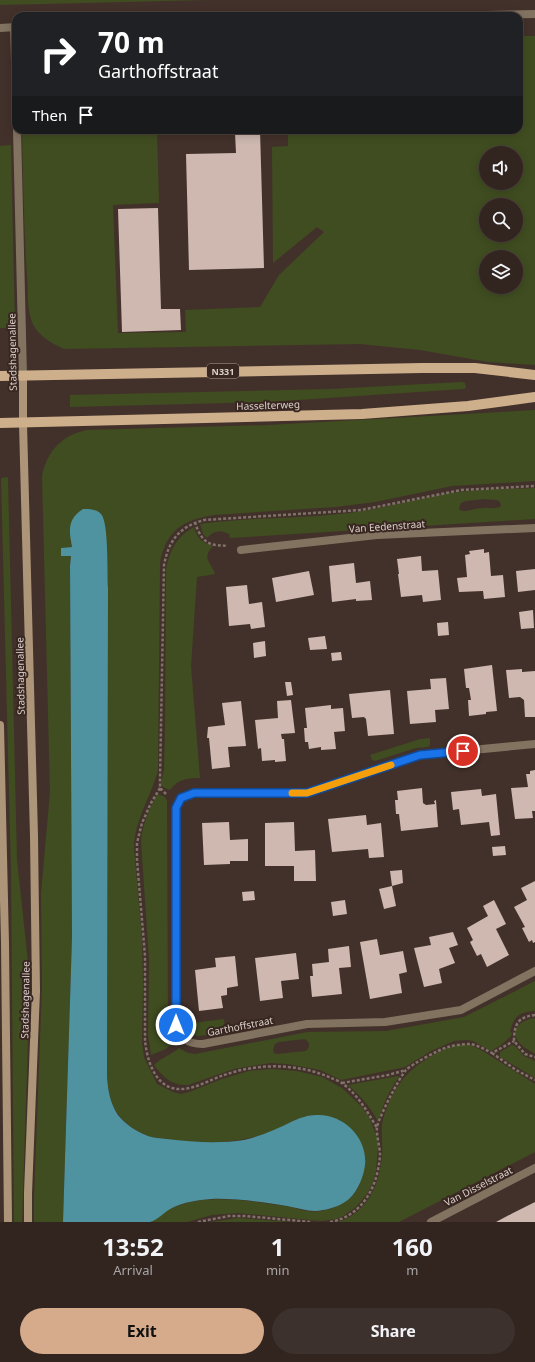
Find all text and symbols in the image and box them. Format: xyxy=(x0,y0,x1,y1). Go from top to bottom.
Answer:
text: 70 m xyxy=(98,23,165,61)
icon: right xyxy=(32,28,84,80)
text: Garthoffstraat xyxy=(98,59,218,83)
icon: arrive xyxy=(75,104,97,126)
text: Then xyxy=(32,105,67,125)
map controls xyxy=(479,146,523,294)
button: sound xyxy=(479,146,523,190)
button: search xyxy=(479,198,523,242)
button: layers xyxy=(479,250,523,294)
street label: Stadshagenallee xyxy=(4,313,20,391)
road number: N331 xyxy=(207,364,239,378)
street label: Hasselterweg xyxy=(236,397,300,413)
street label: Van Eedenstraat xyxy=(348,516,426,536)
street label: Stadshagenallee xyxy=(12,637,28,715)
pin xyxy=(446,734,480,768)
icon: arrive xyxy=(452,740,474,762)
street label: Stadshagenallee xyxy=(17,961,33,1039)
position arrow xyxy=(155,1004,197,1046)
street label: Garthoffstraat xyxy=(206,1013,275,1039)
street label: Van Disselstraat xyxy=(441,1163,515,1209)
text: 13:52 xyxy=(102,1230,164,1263)
text: 1 xyxy=(271,1230,285,1263)
text: 160 xyxy=(392,1230,433,1263)
text: Arrival xyxy=(113,1261,153,1279)
text: min xyxy=(266,1261,289,1279)
text: m xyxy=(406,1261,418,1279)
button: Exit xyxy=(20,1308,264,1354)
button: Share xyxy=(272,1308,515,1354)

